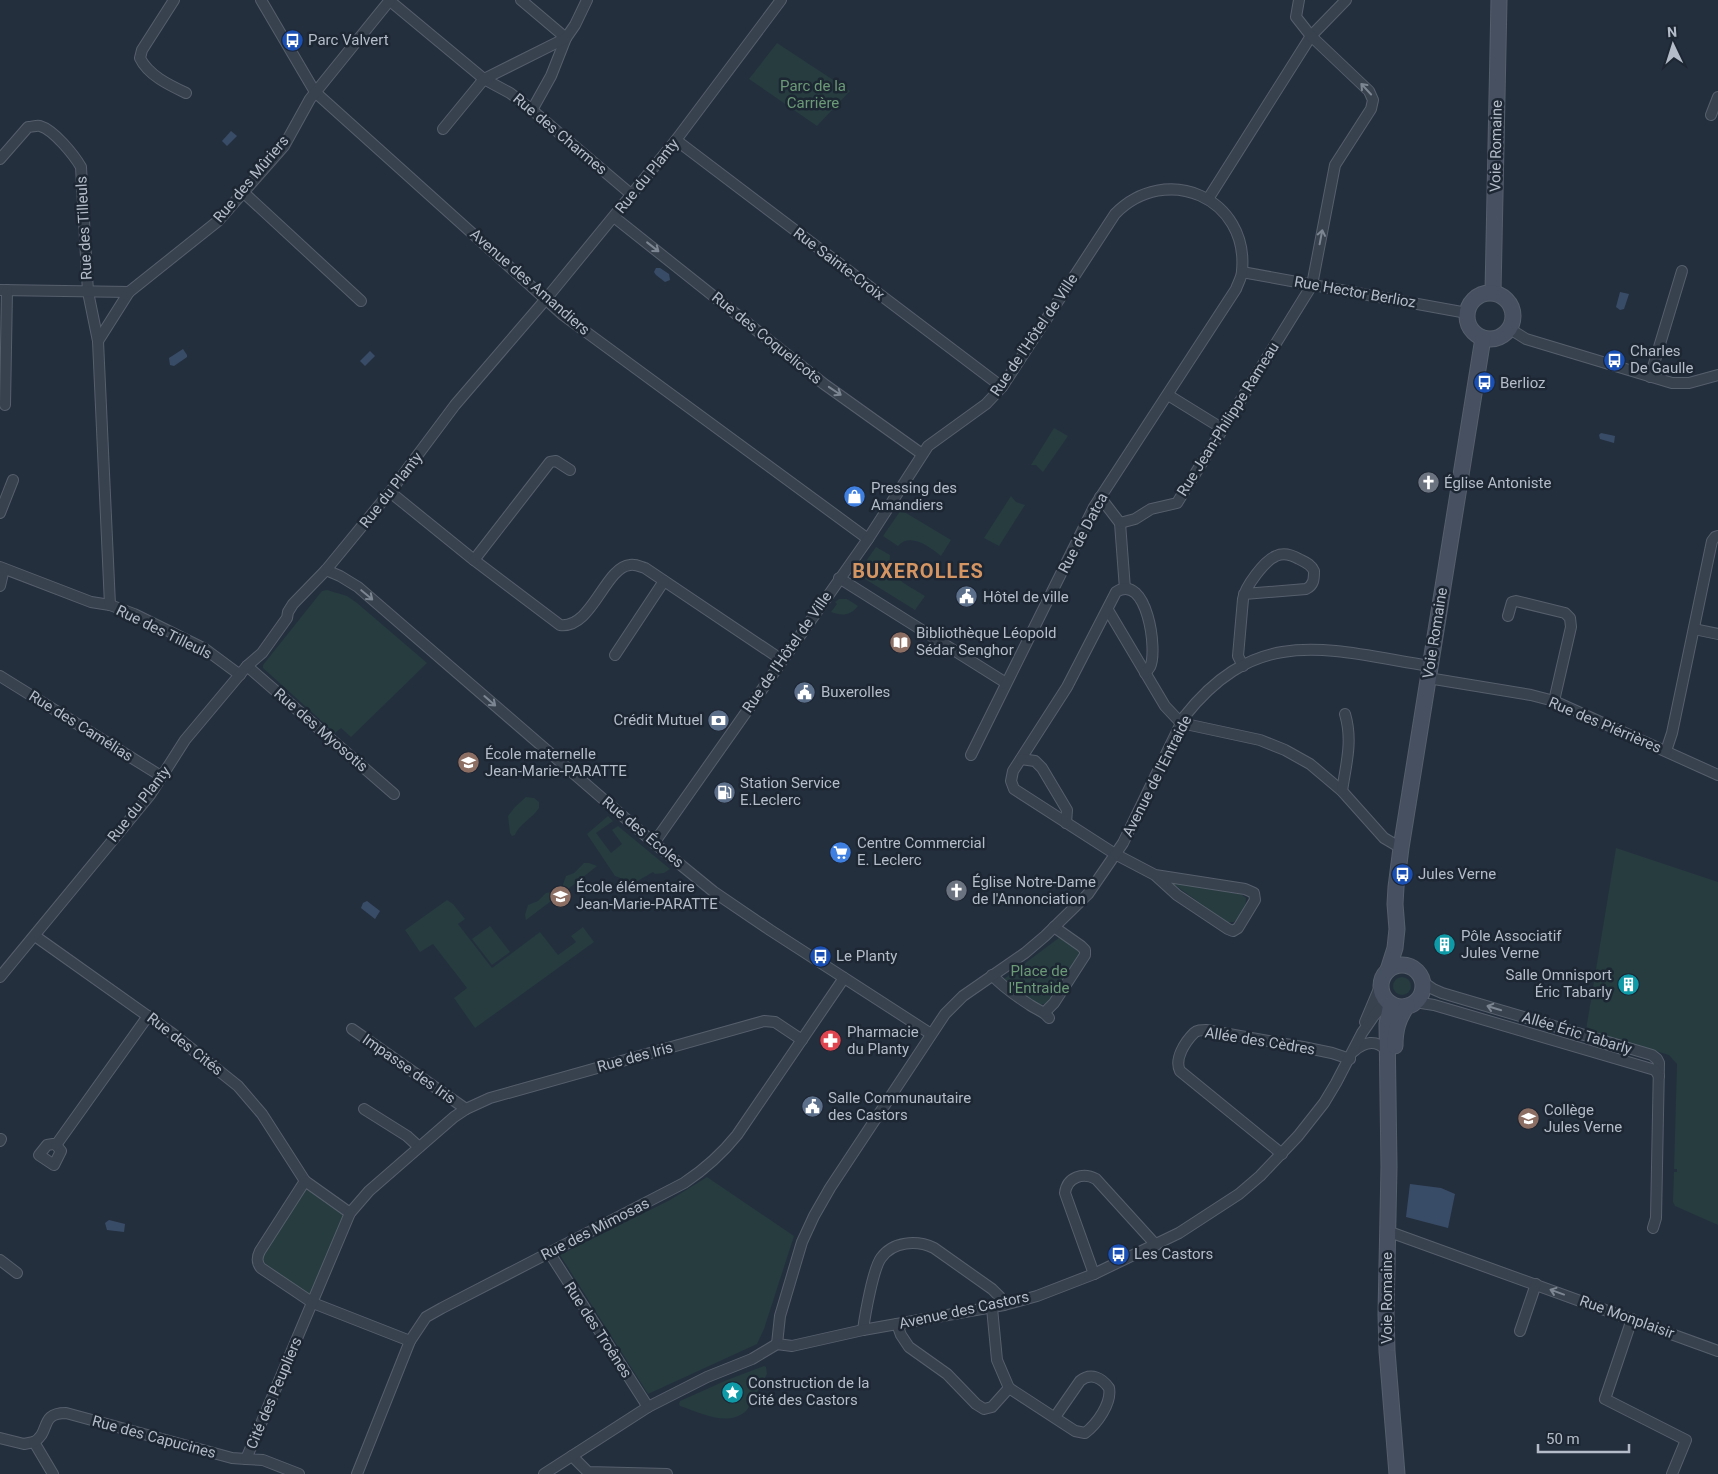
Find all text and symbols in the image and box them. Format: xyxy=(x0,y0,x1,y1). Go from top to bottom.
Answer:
north arrow xyxy=(1648,20,1698,70)
text: N xyxy=(1667,24,1678,40)
bus stop icon: Parc Valvert xyxy=(280,28,304,52)
place label: Parc Valvert xyxy=(308,31,389,49)
park label: Parc de la Carrière xyxy=(780,77,846,112)
one-way arrow xyxy=(1360,82,1372,95)
street label: Rue des Charmes xyxy=(509,89,611,179)
street label: Voie Romaine xyxy=(1486,100,1506,192)
street label: Rue des Mûriers xyxy=(209,132,293,226)
street label: Rue du Planty xyxy=(611,135,683,217)
street label: Rue des Tilleuls xyxy=(72,175,96,281)
street label: Rue Sainte-Croix xyxy=(790,224,889,304)
street label: Avenue des Amandiers xyxy=(466,225,594,339)
one-way arrow xyxy=(1317,229,1327,245)
one-way arrow xyxy=(646,242,659,253)
street label: Rue de l'Hôtel de Ville xyxy=(986,270,1082,400)
street label: Rue Hector Berlioz xyxy=(1293,272,1417,312)
street label: Rue des Coquelicots xyxy=(708,288,826,388)
street label: Rue Jean-Philippe Rameau xyxy=(1173,339,1283,499)
place label: Charles De Gaulle xyxy=(1630,342,1693,377)
bus stop icon: Charles De Gaulle xyxy=(1602,348,1626,372)
bus stop icon: Berlioz xyxy=(1472,371,1496,395)
place label: Berlioz xyxy=(1500,374,1546,392)
one-way arrow xyxy=(828,386,842,396)
street label: Rue du Planty xyxy=(356,449,426,531)
church icon: Église Antoniste xyxy=(1416,471,1440,495)
place label: Église Antoniste xyxy=(1444,474,1551,492)
place label: Pressing des Amandiers xyxy=(871,479,957,514)
shop icon: Pressing des Amandiers xyxy=(843,485,867,509)
street label: Rue de Datca xyxy=(1054,490,1112,576)
district label: BUXEROLLES xyxy=(852,559,984,583)
public building icon: Hôtel de ville xyxy=(955,585,979,609)
street label: Voie Romaine xyxy=(1419,586,1451,680)
street label: Rue de l'Hôtel de Ville xyxy=(738,588,836,716)
place label: Hôtel de ville xyxy=(983,588,1069,606)
one-way arrow xyxy=(361,590,374,601)
street label: Rue des Tilleuls xyxy=(113,601,215,663)
place label: Bibliothèque Léopold Sédar Senghor xyxy=(916,624,1057,659)
library icon: Bibliothèque Léopold Sédar Senghor xyxy=(888,630,912,654)
public building icon: Buxerolles xyxy=(793,680,817,704)
place label: Buxerolles xyxy=(821,683,890,701)
street label: Rue des Myosotis xyxy=(270,684,372,776)
street label: Rue des Camélias xyxy=(26,687,136,765)
street label: Rue des Piérrières xyxy=(1546,693,1664,757)
one-way arrow xyxy=(484,696,497,707)
bank icon: Crédit Mutuel xyxy=(707,708,731,732)
place label: Crédit Mutuel xyxy=(613,711,703,729)
street label: Avenue de l'Entraide xyxy=(1119,712,1195,840)
place label: École maternelle Jean-Marie-PARATTE xyxy=(485,745,627,780)
school or university icon: École maternelle Jean-Marie-PARATTE xyxy=(457,751,481,775)
street label: Rue du Planty xyxy=(104,763,174,845)
place label: Station Service E.Leclerc xyxy=(740,774,840,809)
fuel station icon: Station Service E.Leclerc xyxy=(712,780,736,804)
street label: Rue des Écoles xyxy=(598,793,688,871)
place label: Centre Commercial E. Leclerc xyxy=(857,834,985,869)
supermarket icon: Centre Commercial E. Leclerc xyxy=(829,840,853,864)
bus stop icon: Jules Verne xyxy=(1390,862,1414,886)
place label: Jules Verne xyxy=(1418,865,1496,883)
place label: Église Notre-Dame de l'Annonciation xyxy=(972,873,1096,908)
place label: École élémentaire Jean-Marie-PARATTE xyxy=(576,878,718,913)
church icon: Église Notre-Dame de l'Annonciation xyxy=(944,879,968,903)
school or university icon: École élémentaire Jean-Marie-PARATTE xyxy=(548,884,572,908)
place label: Pôle Associatif Jules Verne xyxy=(1461,927,1562,962)
building icon: Pôle Associatif Jules Verne xyxy=(1433,933,1457,957)
bus stop icon: Le Planty xyxy=(808,944,832,968)
place label: Le Planty xyxy=(836,947,897,965)
park label: Place de l'Entraide xyxy=(1009,962,1070,997)
place label: Salle Omnisport Éric Tabarly xyxy=(1505,966,1612,1001)
building icon: Salle Omnisport Éric Tabarly xyxy=(1616,972,1640,996)
one-way arrow xyxy=(1487,1003,1503,1013)
street label: Allée Éric Tabarly xyxy=(1520,1008,1634,1058)
street label: Rue des Cités xyxy=(144,1009,226,1079)
place label: Pharmacie du Planty xyxy=(847,1023,919,1058)
street label: Allée des Cèdres xyxy=(1204,1023,1316,1059)
pharmacy icon: Pharmacie du Planty xyxy=(819,1029,843,1053)
street label: Impasse des Iris xyxy=(359,1030,459,1108)
street label: Rue des Iris xyxy=(595,1038,675,1076)
place label: Salle Communautaire des Castors xyxy=(828,1089,971,1124)
public building icon: Salle Communautaire des Castors xyxy=(800,1095,824,1119)
place label: Collège Jules Verne xyxy=(1544,1101,1622,1136)
school or university icon: Collège Jules Verne xyxy=(1516,1107,1540,1131)
street label: Rue des Mimosas xyxy=(538,1194,652,1264)
bus stop icon: Les Castors xyxy=(1106,1242,1130,1266)
place label: Les Castors xyxy=(1134,1245,1213,1263)
street label: Voie Romaine xyxy=(1378,1252,1396,1344)
street label: Rue des Troênes xyxy=(560,1279,636,1381)
street label: Avenue des Castors xyxy=(897,1287,1031,1333)
one-way arrow xyxy=(1550,1287,1565,1296)
street label: Rue Monplaisir xyxy=(1577,1292,1677,1342)
street label: Cité des Peupliers xyxy=(242,1334,306,1452)
place label: Construction de la Cité des Castors xyxy=(748,1374,870,1409)
place icon: Construction de la Cité des Castors xyxy=(720,1380,744,1404)
street label: Rue des Capucines xyxy=(90,1412,218,1462)
scale bar xyxy=(1538,1422,1629,1454)
text: 50 m xyxy=(1546,1430,1580,1448)

